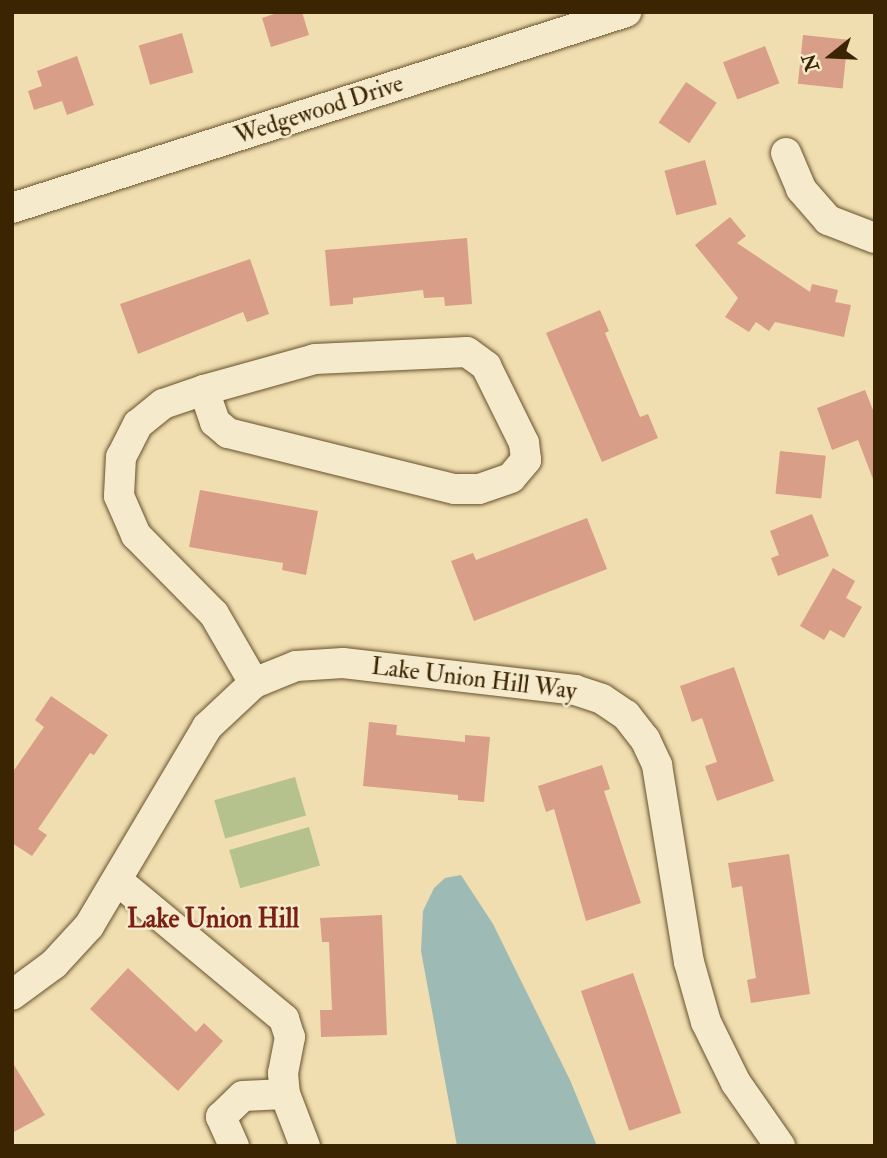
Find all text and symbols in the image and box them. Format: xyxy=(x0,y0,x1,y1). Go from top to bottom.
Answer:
north arrow xyxy=(796,21,866,91)
text: N xyxy=(797,51,825,74)
street label: Wedgewood Drive xyxy=(231,69,407,151)
street label: Lake Union Hill Way xyxy=(370,652,578,706)
district label: Lake Union Hill xyxy=(127,904,299,936)

